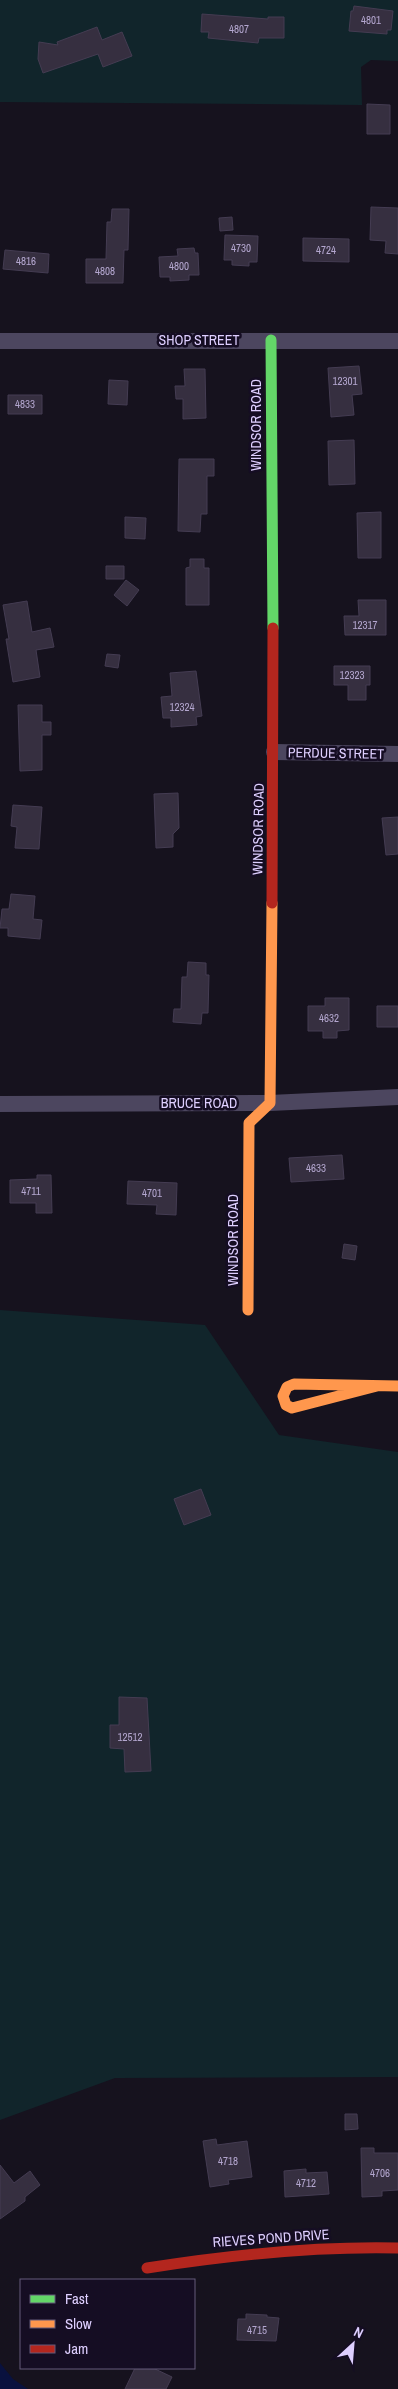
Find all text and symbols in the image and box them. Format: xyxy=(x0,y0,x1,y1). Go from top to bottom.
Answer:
house number: 4801 xyxy=(361,13,381,27)
house number: 4807 xyxy=(229,22,249,36)
house number: 4730 xyxy=(231,241,251,255)
house number: 4724 xyxy=(316,243,336,257)
house number: 4816 xyxy=(16,254,36,268)
house number: 4800 xyxy=(169,259,189,273)
house number: 4808 xyxy=(95,264,115,278)
street label: SHOP STREET xyxy=(159,331,239,349)
house number: 12301 xyxy=(332,374,358,388)
street label: WINDSOR ROAD xyxy=(247,379,265,471)
house number: 4833 xyxy=(15,397,35,411)
house number: 12317 xyxy=(352,618,378,632)
house number: 12323 xyxy=(339,668,365,682)
house number: 12324 xyxy=(169,700,195,714)
street label: PERDUE STREET xyxy=(288,743,384,763)
street label: WINDSOR ROAD xyxy=(248,783,268,875)
house number: 4632 xyxy=(319,1011,339,1025)
street label: BRUCE ROAD xyxy=(161,1094,237,1112)
house number: 4633 xyxy=(306,1161,326,1175)
house number: 4711 xyxy=(21,1184,41,1198)
house number: 4701 xyxy=(142,1186,162,1200)
street label: WINDSOR ROAD xyxy=(224,1194,242,1286)
house number: 12512 xyxy=(117,1730,143,1744)
house number: 4718 xyxy=(218,2154,238,2168)
house number: 4706 xyxy=(370,2166,390,2180)
house number: 4712 xyxy=(296,2176,316,2190)
street label: RIEVES POND DRIVE xyxy=(212,2225,330,2251)
legend xyxy=(20,2279,195,2369)
text: Fast xyxy=(65,2288,89,2309)
text: Slow xyxy=(65,2313,92,2334)
north arrow xyxy=(328,2319,378,2369)
text: N xyxy=(351,2322,366,2342)
house number: 4715 xyxy=(247,2323,267,2337)
text: Jam xyxy=(65,2338,88,2359)

